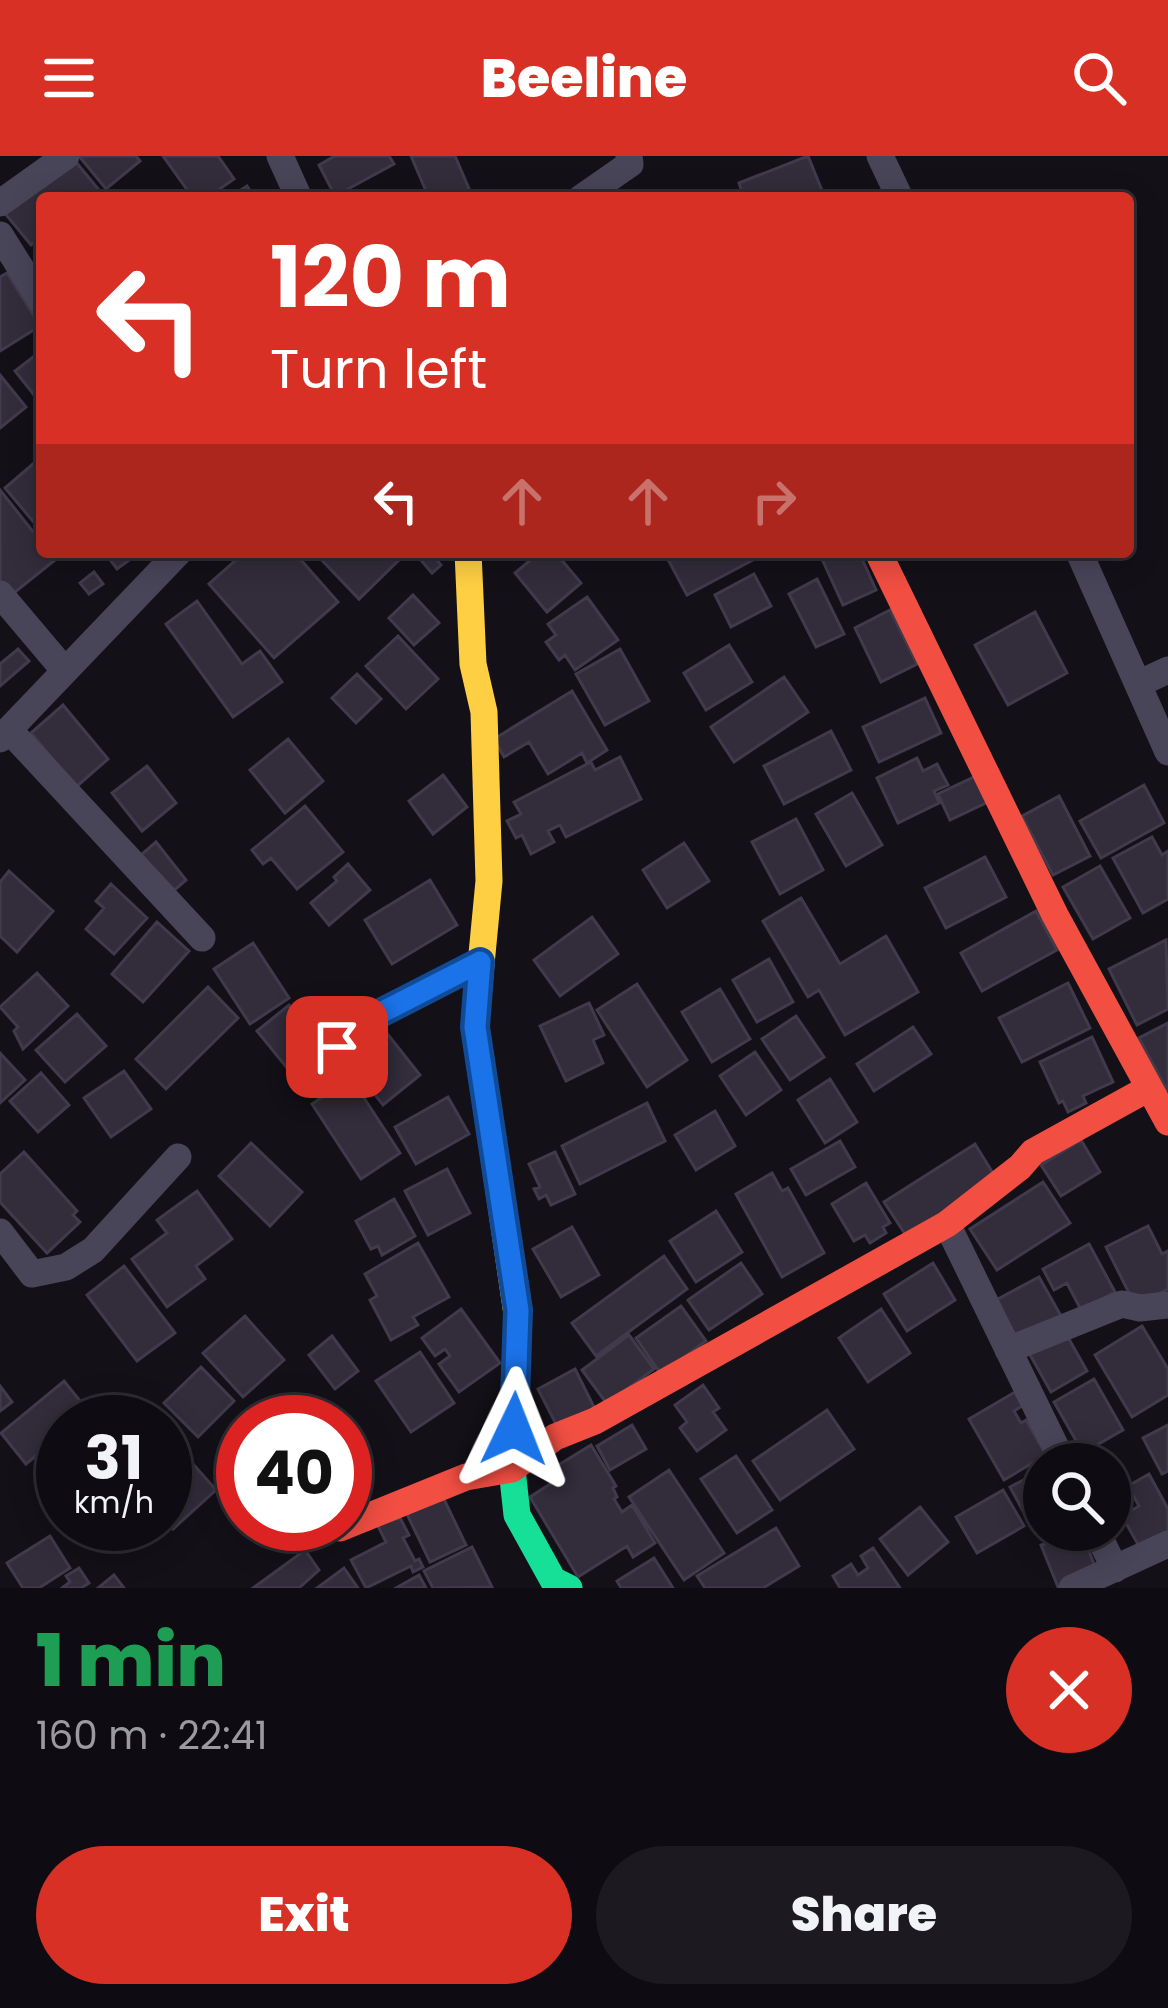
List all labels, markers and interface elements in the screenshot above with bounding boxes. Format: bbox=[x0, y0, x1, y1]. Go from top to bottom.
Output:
text: Beeline bbox=[481, 40, 687, 116]
icon: menu bbox=[36, 45, 102, 111]
icon: search bbox=[1066, 45, 1132, 111]
text: 120 m bbox=[270, 219, 511, 336]
icon: left bbox=[72, 240, 228, 396]
text: Turn left bbox=[270, 331, 487, 407]
icon: left bbox=[363, 468, 429, 534]
icon: ahead bbox=[489, 468, 555, 534]
icon: ahead bbox=[615, 468, 681, 534]
icon: right bbox=[741, 468, 807, 534]
pin bbox=[286, 996, 388, 1098]
icon: arrive bbox=[304, 1014, 370, 1080]
position arrow bbox=[451, 1366, 577, 1492]
speed limit sign: 40 bbox=[216, 1395, 372, 1551]
text: 31 bbox=[85, 1416, 143, 1500]
map controls bbox=[1023, 1443, 1131, 1551]
button: search bbox=[1023, 1443, 1131, 1551]
text: km/h bbox=[74, 1481, 154, 1524]
text: 1 min bbox=[36, 1610, 226, 1711]
button: close bbox=[1006, 1627, 1132, 1753]
text: 160 m · 22:41 bbox=[36, 1708, 268, 1763]
button: Exit bbox=[36, 1846, 572, 1984]
button: Share bbox=[596, 1846, 1132, 1984]

